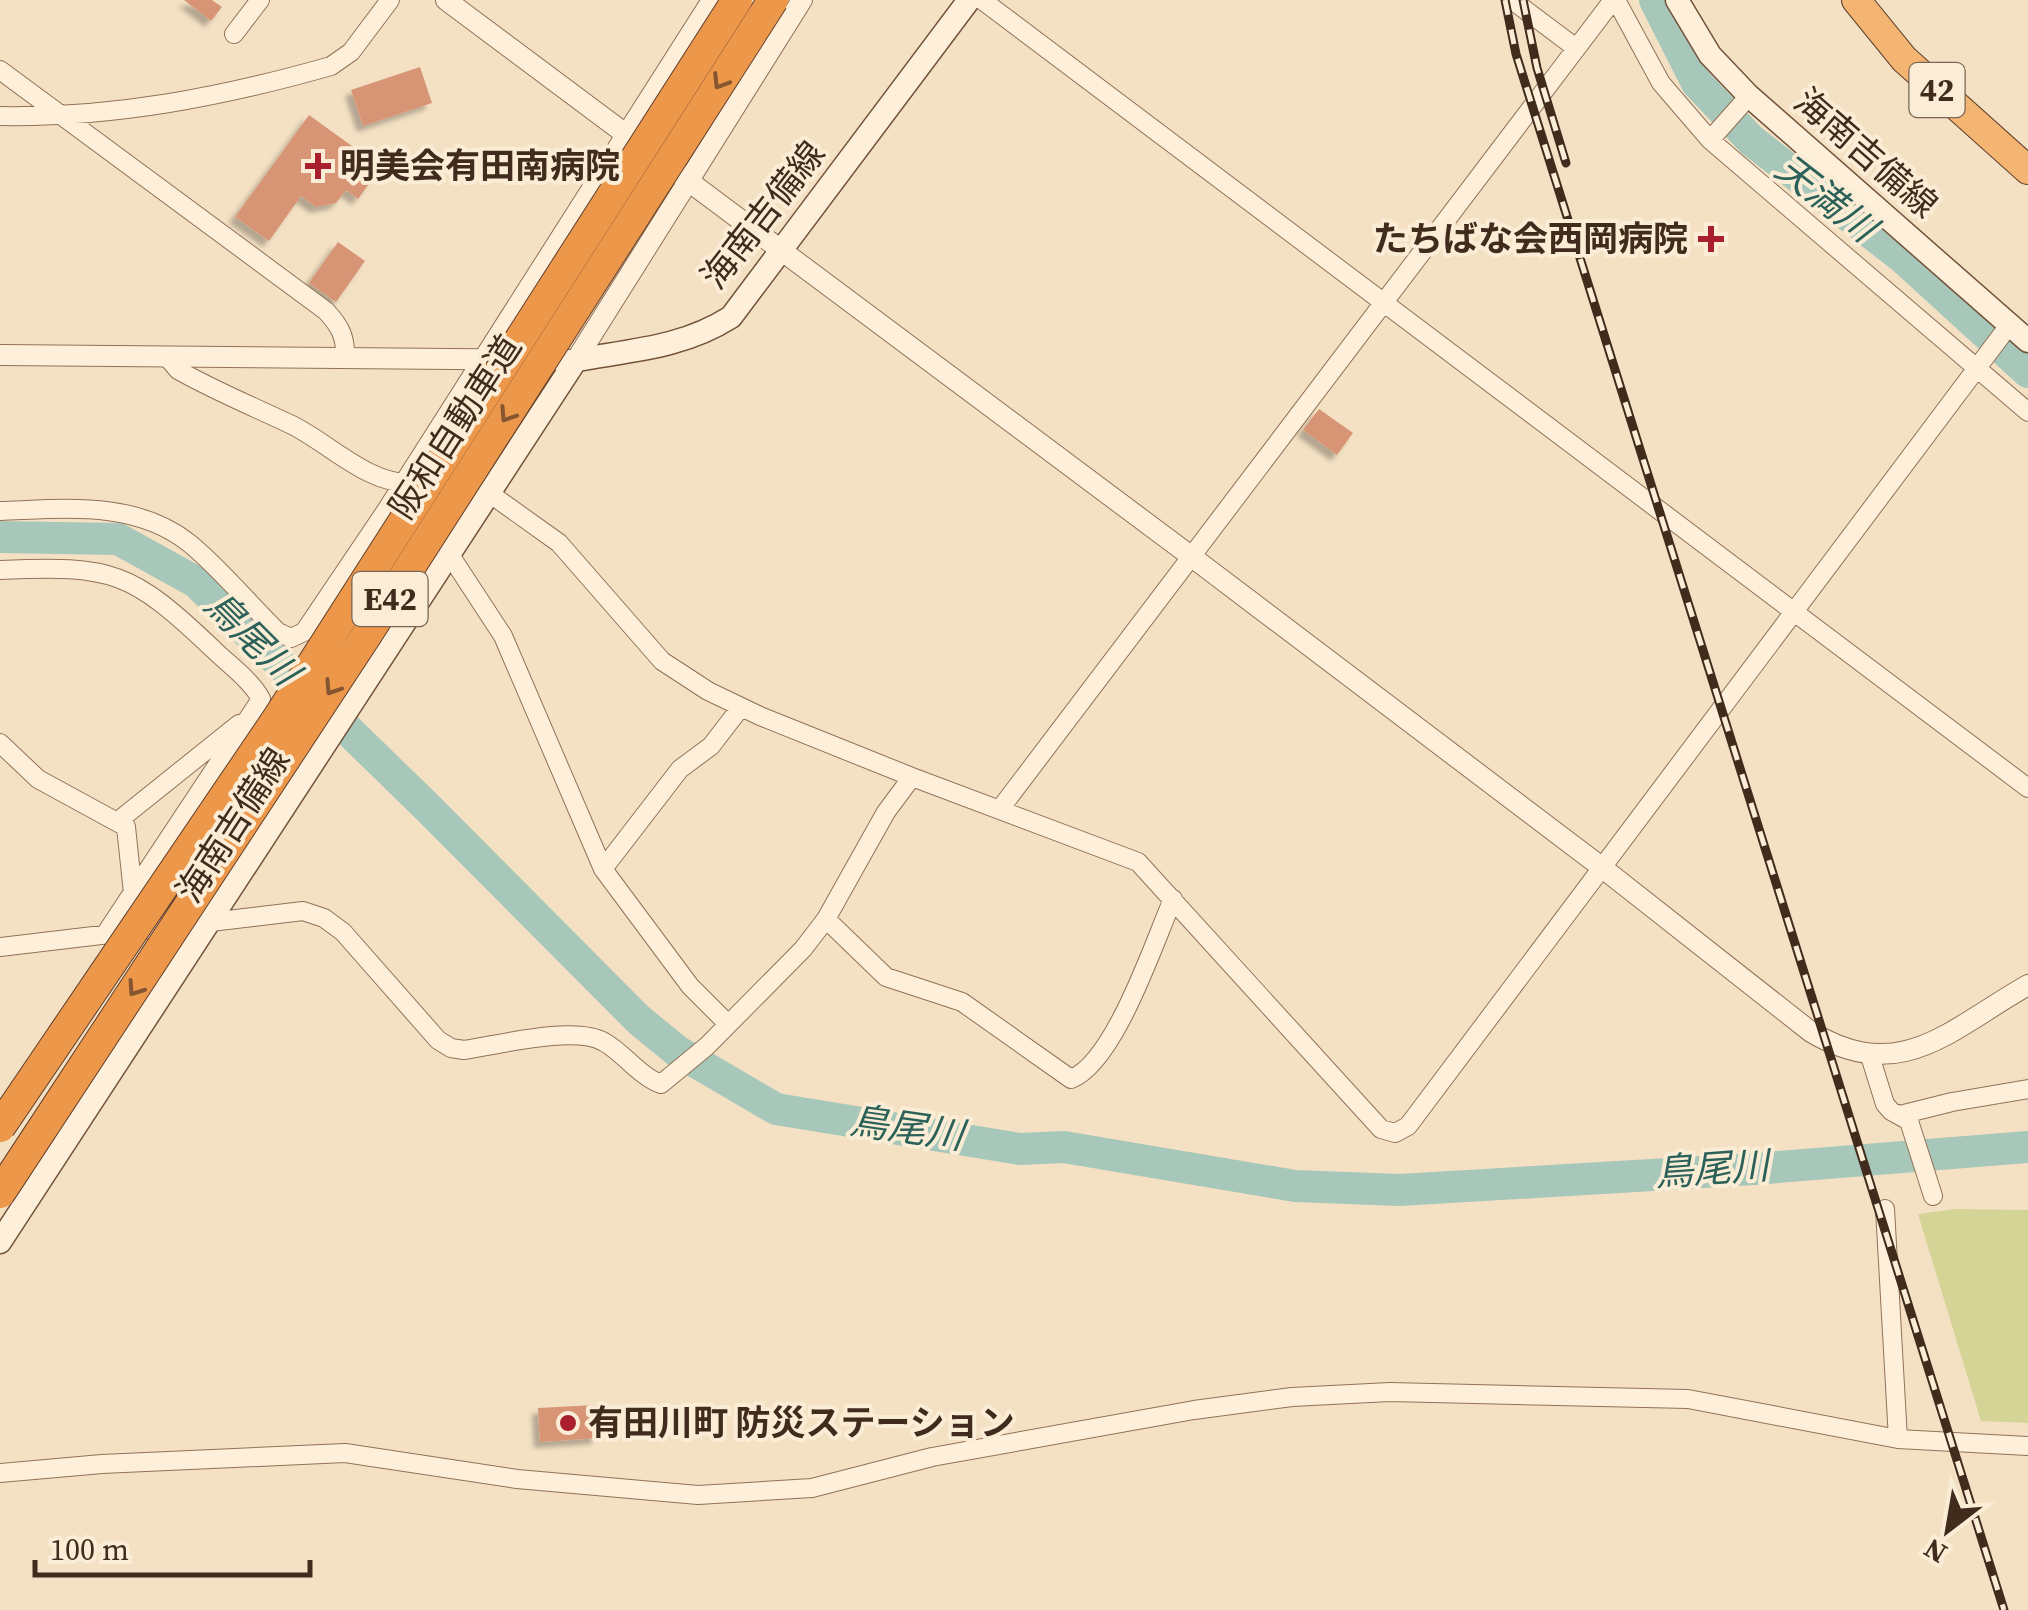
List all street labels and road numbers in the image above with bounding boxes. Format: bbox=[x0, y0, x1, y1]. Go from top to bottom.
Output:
road number: 42 bbox=[1910, 63, 1964, 117]
street label: 海南吉備線 bbox=[1784, 77, 1948, 229]
street label: 海南吉備線 bbox=[690, 131, 836, 299]
street label: 阪和自動車道 bbox=[378, 326, 532, 528]
road number: E42 bbox=[352, 572, 428, 626]
street label: 海南吉備線 bbox=[165, 739, 301, 911]

